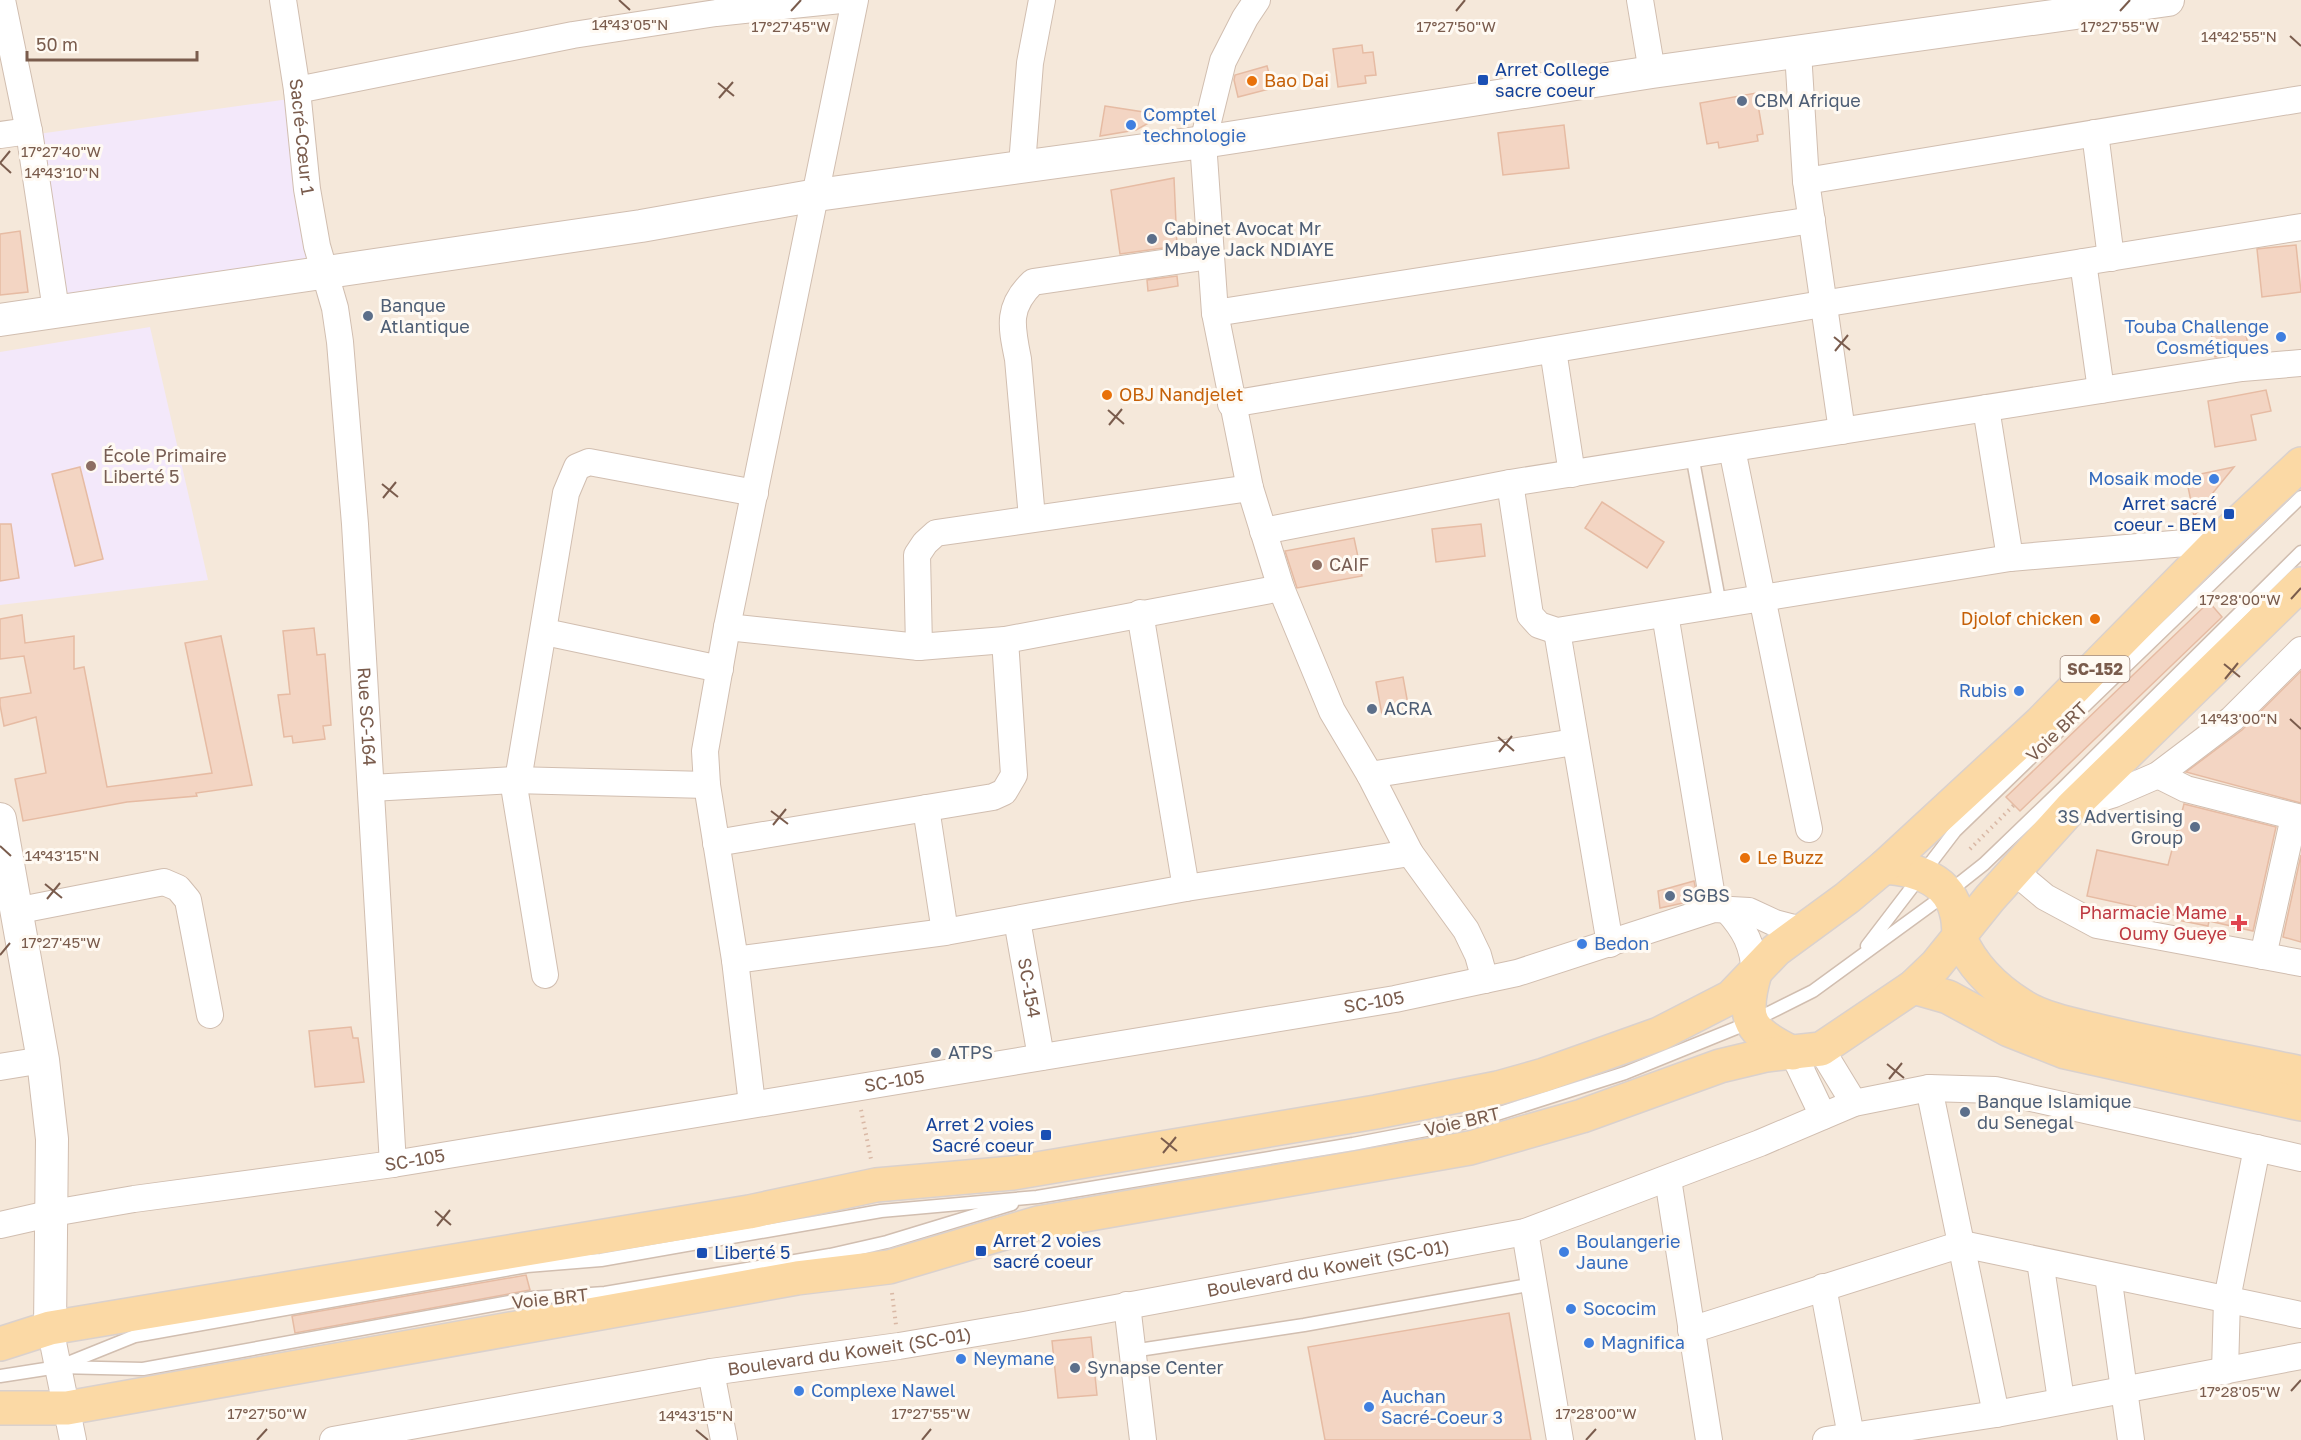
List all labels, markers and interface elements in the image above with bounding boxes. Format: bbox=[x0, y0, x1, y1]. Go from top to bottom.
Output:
text: 14°43'05"N bbox=[592, 15, 668, 33]
text: 17°27'45"W bbox=[751, 17, 831, 35]
text: 17°27'50"W bbox=[1416, 17, 1496, 35]
text: 17°27'55"W bbox=[2081, 17, 2159, 35]
scale bar bbox=[27, 24, 196, 62]
text: 14°42'55"N bbox=[2201, 27, 2277, 45]
text: 50 m bbox=[36, 33, 78, 55]
place label: Arret College sacre coeur bbox=[1495, 58, 1609, 101]
place label: Bao Dai bbox=[1264, 69, 1329, 91]
marker: Arret College sacre coeur bbox=[1476, 73, 1490, 87]
marker: Bao Dai bbox=[1245, 74, 1259, 88]
street label: Sacré-Cœur 1 bbox=[285, 77, 320, 197]
place label: CBM Afrique bbox=[1754, 89, 1861, 111]
marker: CBM Afrique bbox=[1735, 94, 1749, 108]
place label: Comptel technologie bbox=[1143, 103, 1246, 146]
marker: Comptel technologie bbox=[1124, 118, 1138, 132]
text: 17°27'40"W bbox=[21, 142, 101, 160]
text: 14°43'10"N bbox=[24, 163, 100, 181]
place label: Cabinet Avocat Mr Mbaye Jack NDIAYE bbox=[1164, 217, 1334, 260]
marker: Cabinet Avocat Mr Mbaye Jack NDIAYE bbox=[1145, 232, 1159, 246]
place label: Banque Atlantique bbox=[380, 294, 470, 337]
marker: Banque Atlantique bbox=[361, 309, 375, 323]
place label: Touba Challenge Cosmétiques bbox=[2124, 315, 2269, 358]
marker: Touba Challenge Cosmétiques bbox=[2274, 330, 2288, 344]
place label: OBJ Nandjelet bbox=[1119, 383, 1243, 405]
marker: OBJ Nandjelet bbox=[1100, 388, 1114, 402]
place label: École Primaire Liberté 5 bbox=[103, 444, 227, 487]
marker: École Primaire Liberté 5 bbox=[84, 459, 98, 473]
place label: Mosaik mode bbox=[2088, 467, 2202, 489]
marker: Mosaik mode bbox=[2207, 472, 2221, 486]
place label: Arret sacré coeur - BEM bbox=[2114, 492, 2217, 535]
marker: Arret sacré coeur - BEM bbox=[2222, 507, 2236, 521]
place label: CAIF bbox=[1329, 553, 1369, 575]
marker: CAIF bbox=[1310, 558, 1324, 572]
text: 17°28'00"W bbox=[2199, 590, 2281, 608]
place label: Djolof chicken bbox=[1961, 607, 2083, 629]
marker: Djolof chicken bbox=[2088, 612, 2102, 626]
road number: SC-152 bbox=[2060, 656, 2130, 682]
street label: Rue SC-164 bbox=[354, 667, 381, 767]
place label: Rubis bbox=[1959, 679, 2007, 701]
marker: Rubis bbox=[2012, 684, 2026, 698]
place label: ACRA bbox=[1384, 697, 1432, 719]
street label: Voie BRT bbox=[2021, 697, 2092, 766]
marker: ACRA bbox=[1365, 702, 1379, 716]
text: 14°43'00"N bbox=[2200, 709, 2278, 727]
place label: 3S Advertising Group bbox=[2057, 805, 2183, 848]
marker: 3S Advertising Group bbox=[2188, 820, 2202, 834]
text: 14°43'15"N bbox=[25, 846, 99, 864]
place label: Le Buzz bbox=[1757, 846, 1824, 868]
marker: Le Buzz bbox=[1738, 851, 1752, 865]
place label: SGBS bbox=[1682, 884, 1730, 906]
marker: SGBS bbox=[1663, 889, 1677, 903]
place label: Pharmacie Mame Oumy Gueye bbox=[2079, 901, 2227, 944]
marker: Pharmacie Mame Oumy Gueye bbox=[2232, 916, 2246, 930]
place label: Bedon bbox=[1594, 932, 1649, 954]
text: 17°27'45"W bbox=[21, 933, 101, 951]
marker: Bedon bbox=[1575, 937, 1589, 951]
street label: SC-154 bbox=[1014, 956, 1046, 1020]
street label: SC-105 bbox=[1342, 985, 1406, 1017]
place label: ATPS bbox=[948, 1041, 993, 1063]
marker: ATPS bbox=[929, 1046, 943, 1060]
street label: SC-105 bbox=[862, 1065, 926, 1096]
place label: Banque Islamique du Senegal bbox=[1977, 1090, 2131, 1133]
street label: Voie BRT bbox=[1422, 1102, 1502, 1140]
marker: Banque Islamique du Senegal bbox=[1958, 1105, 1972, 1119]
place label: Arret 2 voies Sacré coeur bbox=[926, 1113, 1034, 1156]
marker: Arret 2 voies Sacré coeur bbox=[1039, 1128, 1053, 1142]
street label: SC-105 bbox=[383, 1144, 447, 1175]
place label: Arret 2 voies sacré coeur bbox=[993, 1229, 1101, 1272]
place label: Boulangerie Jaune bbox=[1576, 1230, 1681, 1273]
street label: Boulevard du Koweit (SC-01) bbox=[1205, 1234, 1451, 1301]
place label: Liberté 5 bbox=[714, 1241, 791, 1263]
marker: Arret 2 voies sacré coeur bbox=[974, 1244, 988, 1258]
marker: Boulangerie Jaune bbox=[1557, 1245, 1571, 1259]
marker: Liberté 5 bbox=[695, 1246, 709, 1260]
street label: Voie BRT bbox=[511, 1283, 589, 1313]
place label: Sococim bbox=[1583, 1297, 1657, 1319]
marker: Sococim bbox=[1564, 1302, 1578, 1316]
street label: Boulevard du Koweit (SC-01) bbox=[726, 1322, 973, 1380]
place label: Magnifica bbox=[1601, 1331, 1685, 1353]
marker: Magnifica bbox=[1582, 1336, 1596, 1350]
place label: Neymane bbox=[973, 1347, 1054, 1369]
marker: Neymane bbox=[954, 1352, 968, 1366]
place label: Synapse Center bbox=[1087, 1356, 1223, 1378]
marker: Synapse Center bbox=[1068, 1361, 1082, 1375]
place label: Complexe Nawel bbox=[811, 1379, 956, 1401]
text: 17°28'05"W bbox=[2200, 1382, 2280, 1400]
marker: Complexe Nawel bbox=[792, 1384, 806, 1398]
place label: Auchan Sacré-Coeur 3 bbox=[1381, 1385, 1503, 1428]
marker: Auchan Sacré-Coeur 3 bbox=[1362, 1400, 1376, 1414]
text: 17°27'50"W bbox=[227, 1404, 307, 1422]
text: 17°27'55"W bbox=[892, 1404, 970, 1422]
text: 17°28'00"W bbox=[1555, 1404, 1637, 1422]
text: 14°43'15"N bbox=[659, 1406, 733, 1424]

